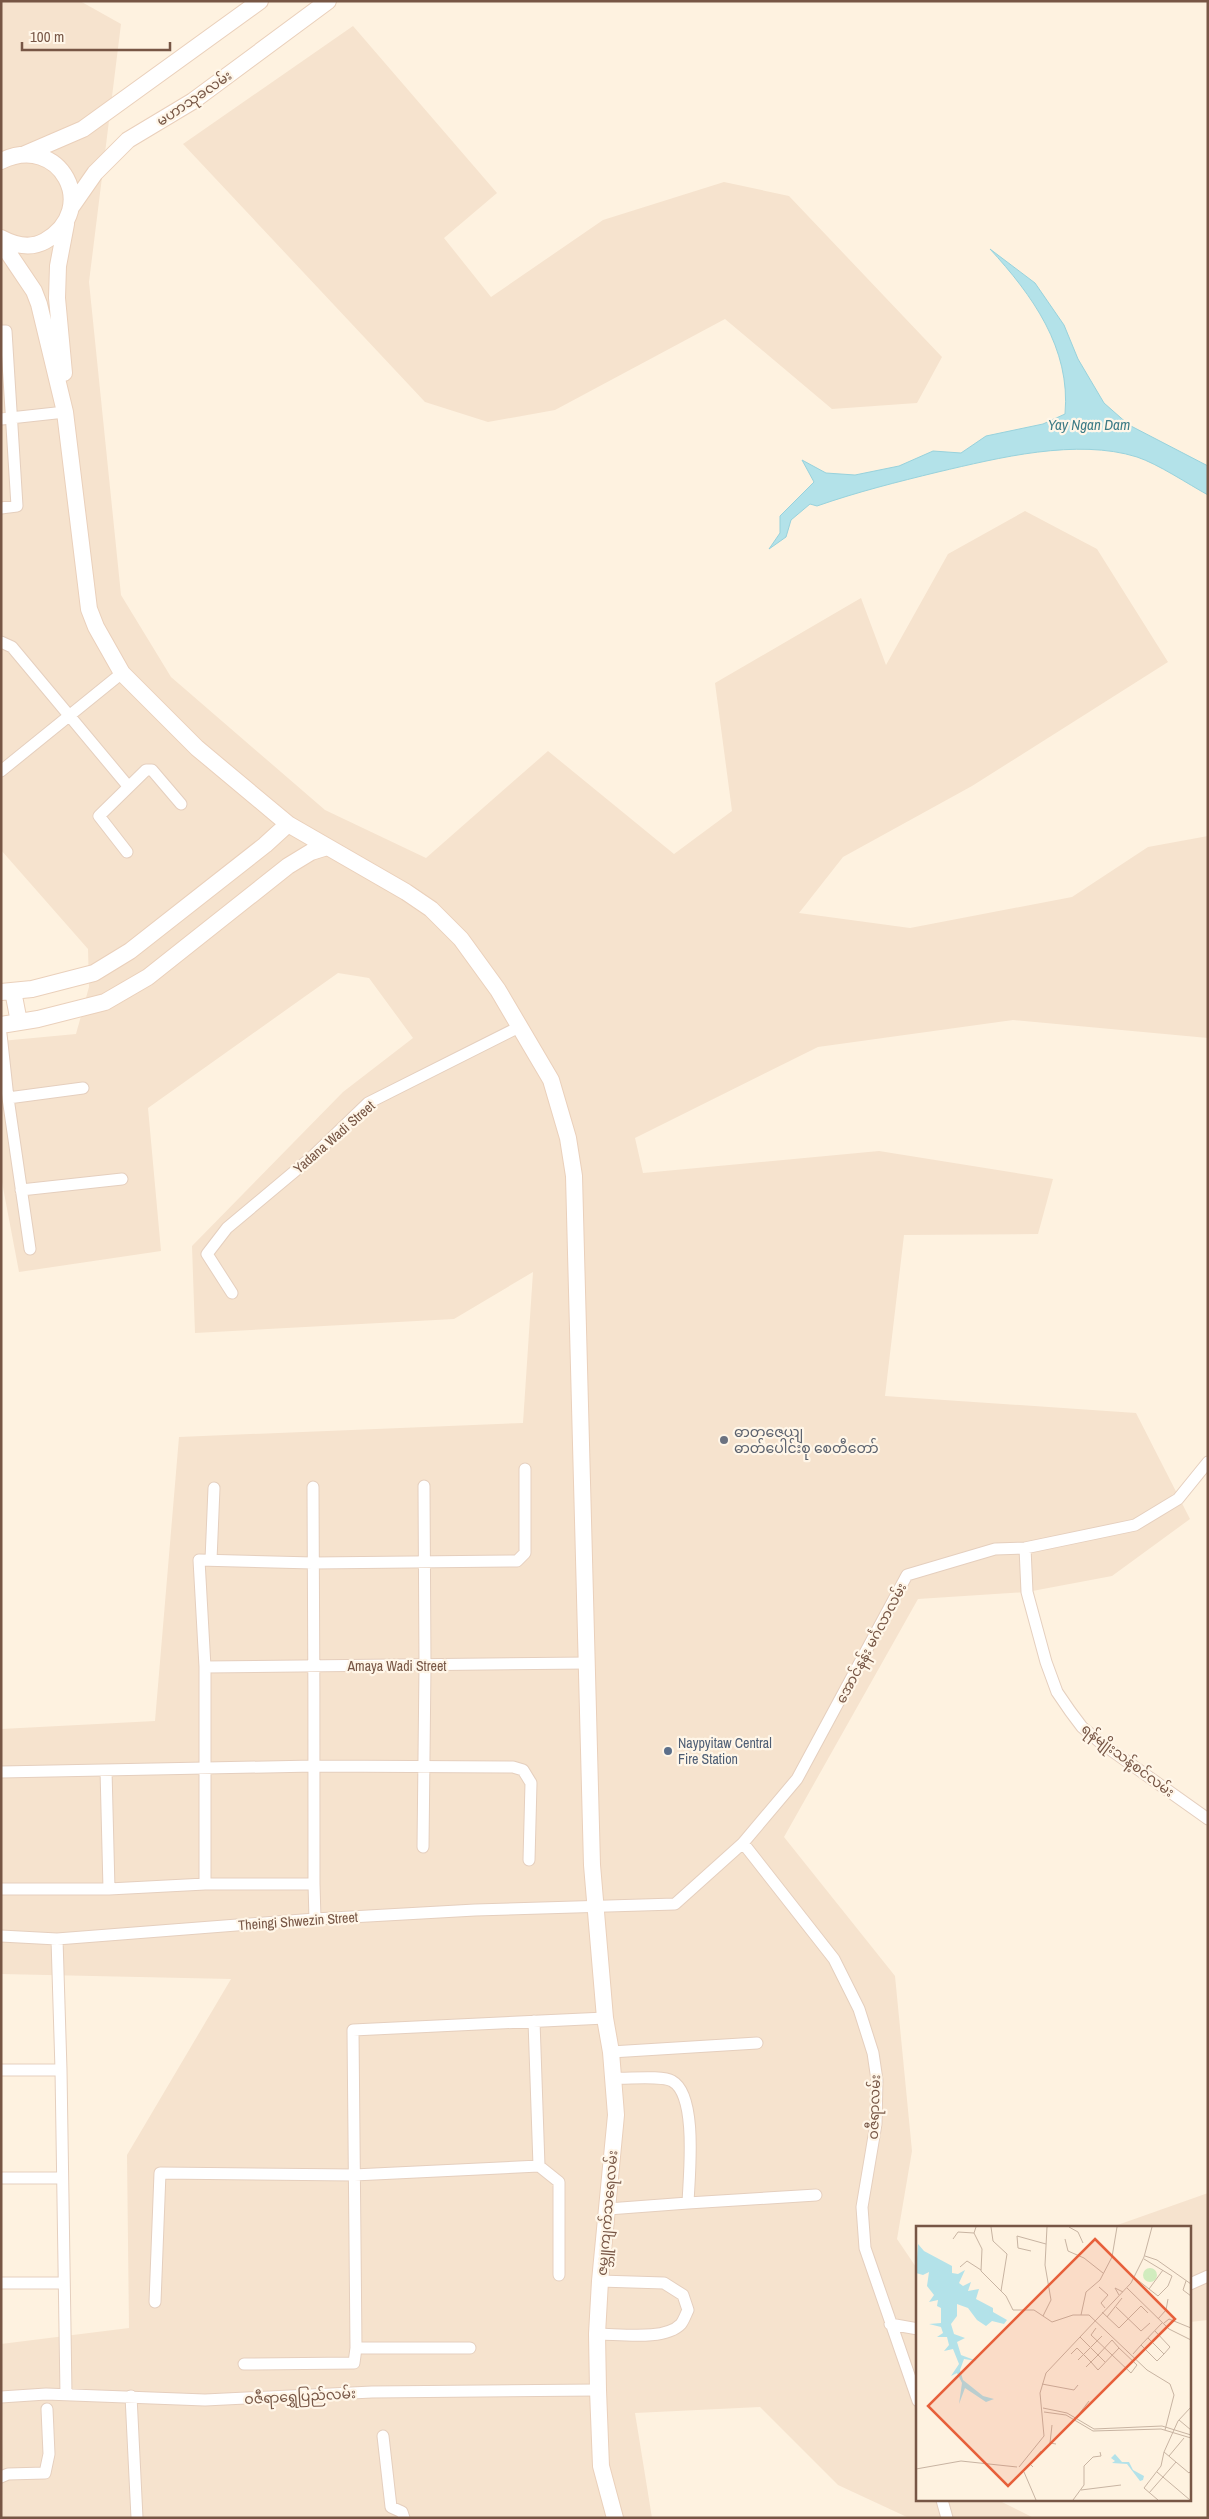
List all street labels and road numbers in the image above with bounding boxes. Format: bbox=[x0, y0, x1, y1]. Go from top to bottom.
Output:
street label: မဟာသုခလမ်း bbox=[152, 65, 237, 132]
street label: Yadana Wadi Street bbox=[290, 1097, 378, 1177]
street label: အောင်နန်း မင်္ဂလာလမ်း bbox=[831, 1579, 913, 1708]
street label: Amaya Wadi Street bbox=[346, 1657, 447, 1675]
street label: ရန်မျိုးသန့်စင်လမ်း bbox=[1076, 1718, 1179, 1803]
street label: Theingi Shwezin Street bbox=[238, 1908, 358, 1934]
street label: ဝဇီရာလမ်း bbox=[863, 2074, 887, 2140]
street label: ဇမ္ဘူကျက်သရေလမ်း bbox=[592, 2149, 624, 2277]
street label: ဝဇီရာရွှေပြည်လမ်း bbox=[244, 2383, 356, 2411]

